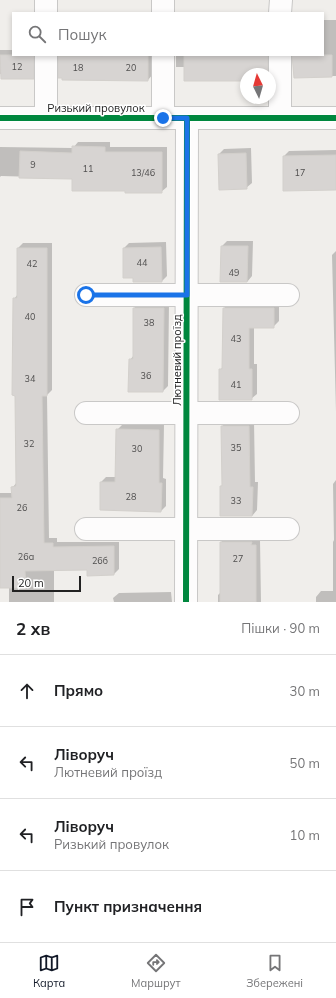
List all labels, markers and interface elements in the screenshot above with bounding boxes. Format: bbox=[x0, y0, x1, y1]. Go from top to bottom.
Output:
search box bbox=[12, 12, 324, 56]
icon: search bbox=[26, 23, 48, 45]
text: Пошук bbox=[58, 25, 107, 44]
house number: 12 bbox=[12, 61, 22, 72]
house number: 18 bbox=[73, 62, 83, 73]
house number: 20 bbox=[126, 62, 136, 73]
north arrow bbox=[240, 68, 276, 104]
street label: Ризький провулок bbox=[47, 101, 145, 115]
route end bbox=[154, 109, 172, 127]
house number: 9 bbox=[30, 159, 36, 170]
house number: 11 bbox=[83, 163, 93, 174]
house number: 13/46 bbox=[131, 167, 155, 178]
house number: 17 bbox=[295, 167, 305, 178]
house number: 44 bbox=[137, 257, 148, 268]
house number: 42 bbox=[27, 258, 37, 269]
house number: 49 bbox=[229, 267, 239, 278]
route start bbox=[77, 286, 95, 304]
house number: 40 bbox=[25, 311, 35, 322]
street label: Лютневий проїзд bbox=[170, 314, 184, 406]
house number: 38 bbox=[144, 317, 154, 328]
house number: 43 bbox=[231, 333, 241, 344]
house number: 36 bbox=[141, 370, 151, 381]
house number: 34 bbox=[25, 373, 36, 384]
house number: 41 bbox=[231, 379, 241, 390]
house number: 32 bbox=[24, 438, 34, 449]
house number: 35 bbox=[231, 442, 242, 453]
house number: 30 bbox=[132, 443, 142, 454]
house number: 28 bbox=[126, 491, 136, 502]
house number: 33 bbox=[231, 495, 241, 506]
house number: 26 bbox=[17, 502, 27, 513]
house number: 26а bbox=[18, 551, 34, 562]
house number: 27 bbox=[233, 553, 243, 564]
house number: 26б bbox=[92, 555, 108, 566]
scale bar bbox=[12, 574, 81, 593]
text: 20 m bbox=[18, 576, 44, 590]
text: 2 хв bbox=[16, 618, 50, 639]
text: Пішки · 90 m bbox=[241, 620, 320, 636]
icon: ahead bbox=[16, 680, 38, 702]
text: Прямо bbox=[54, 681, 103, 700]
text: 30 m bbox=[290, 683, 320, 699]
text: Ліворуч bbox=[54, 745, 114, 764]
icon: left bbox=[16, 752, 38, 774]
text: 50 m bbox=[290, 755, 320, 771]
text: Лютневий проїзд bbox=[54, 764, 162, 780]
text: Ліворуч bbox=[54, 817, 114, 836]
icon: left bbox=[16, 824, 38, 846]
text: 10 m bbox=[290, 827, 320, 843]
text: Ризький провулок bbox=[54, 836, 169, 852]
icon: arrive bbox=[16, 896, 38, 918]
text: Пункт призначення bbox=[54, 897, 202, 916]
tab: Карта bbox=[33, 952, 65, 990]
tab: Маршрут bbox=[131, 952, 181, 990]
tab: Збережені bbox=[246, 952, 303, 990]

